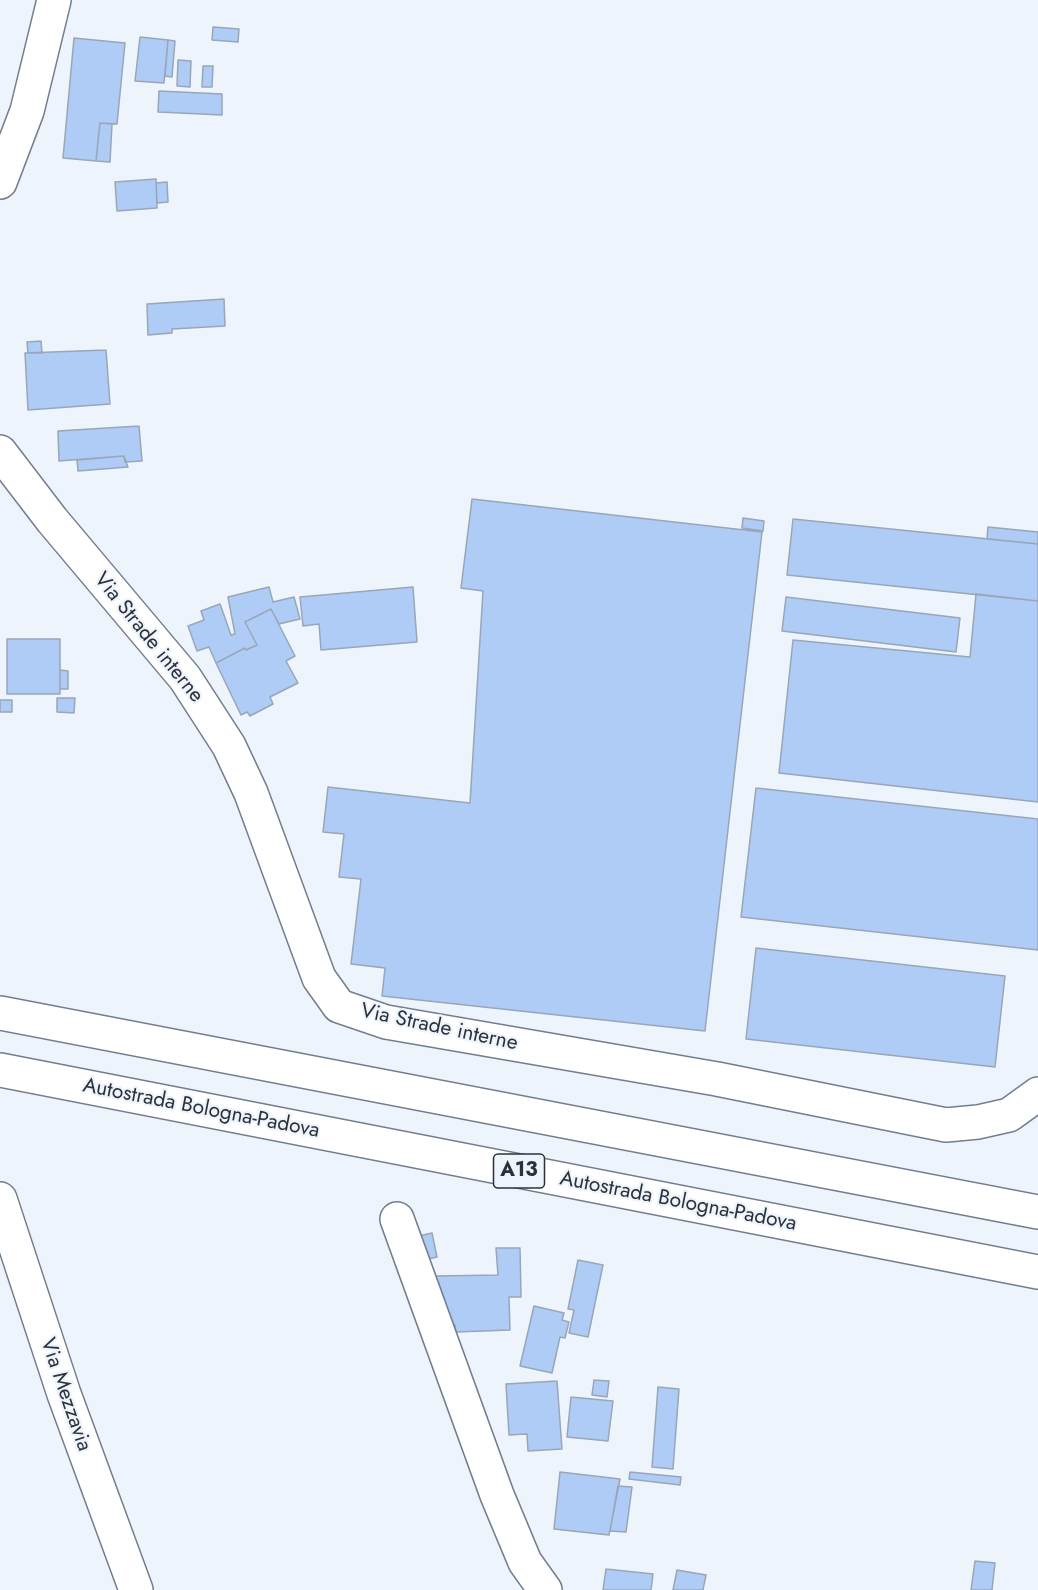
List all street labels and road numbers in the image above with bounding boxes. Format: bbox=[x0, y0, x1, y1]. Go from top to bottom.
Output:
street label: Via Strade interne bbox=[88, 568, 208, 708]
street label: Via Strade interne bbox=[358, 999, 520, 1057]
street label: Autostrada Bologna-Padova bbox=[81, 1074, 321, 1144]
road number: A13 bbox=[494, 1154, 544, 1188]
street label: Autostrada Bologna-Padova bbox=[558, 1167, 798, 1237]
street label: Via Mezzavia bbox=[34, 1335, 96, 1455]

